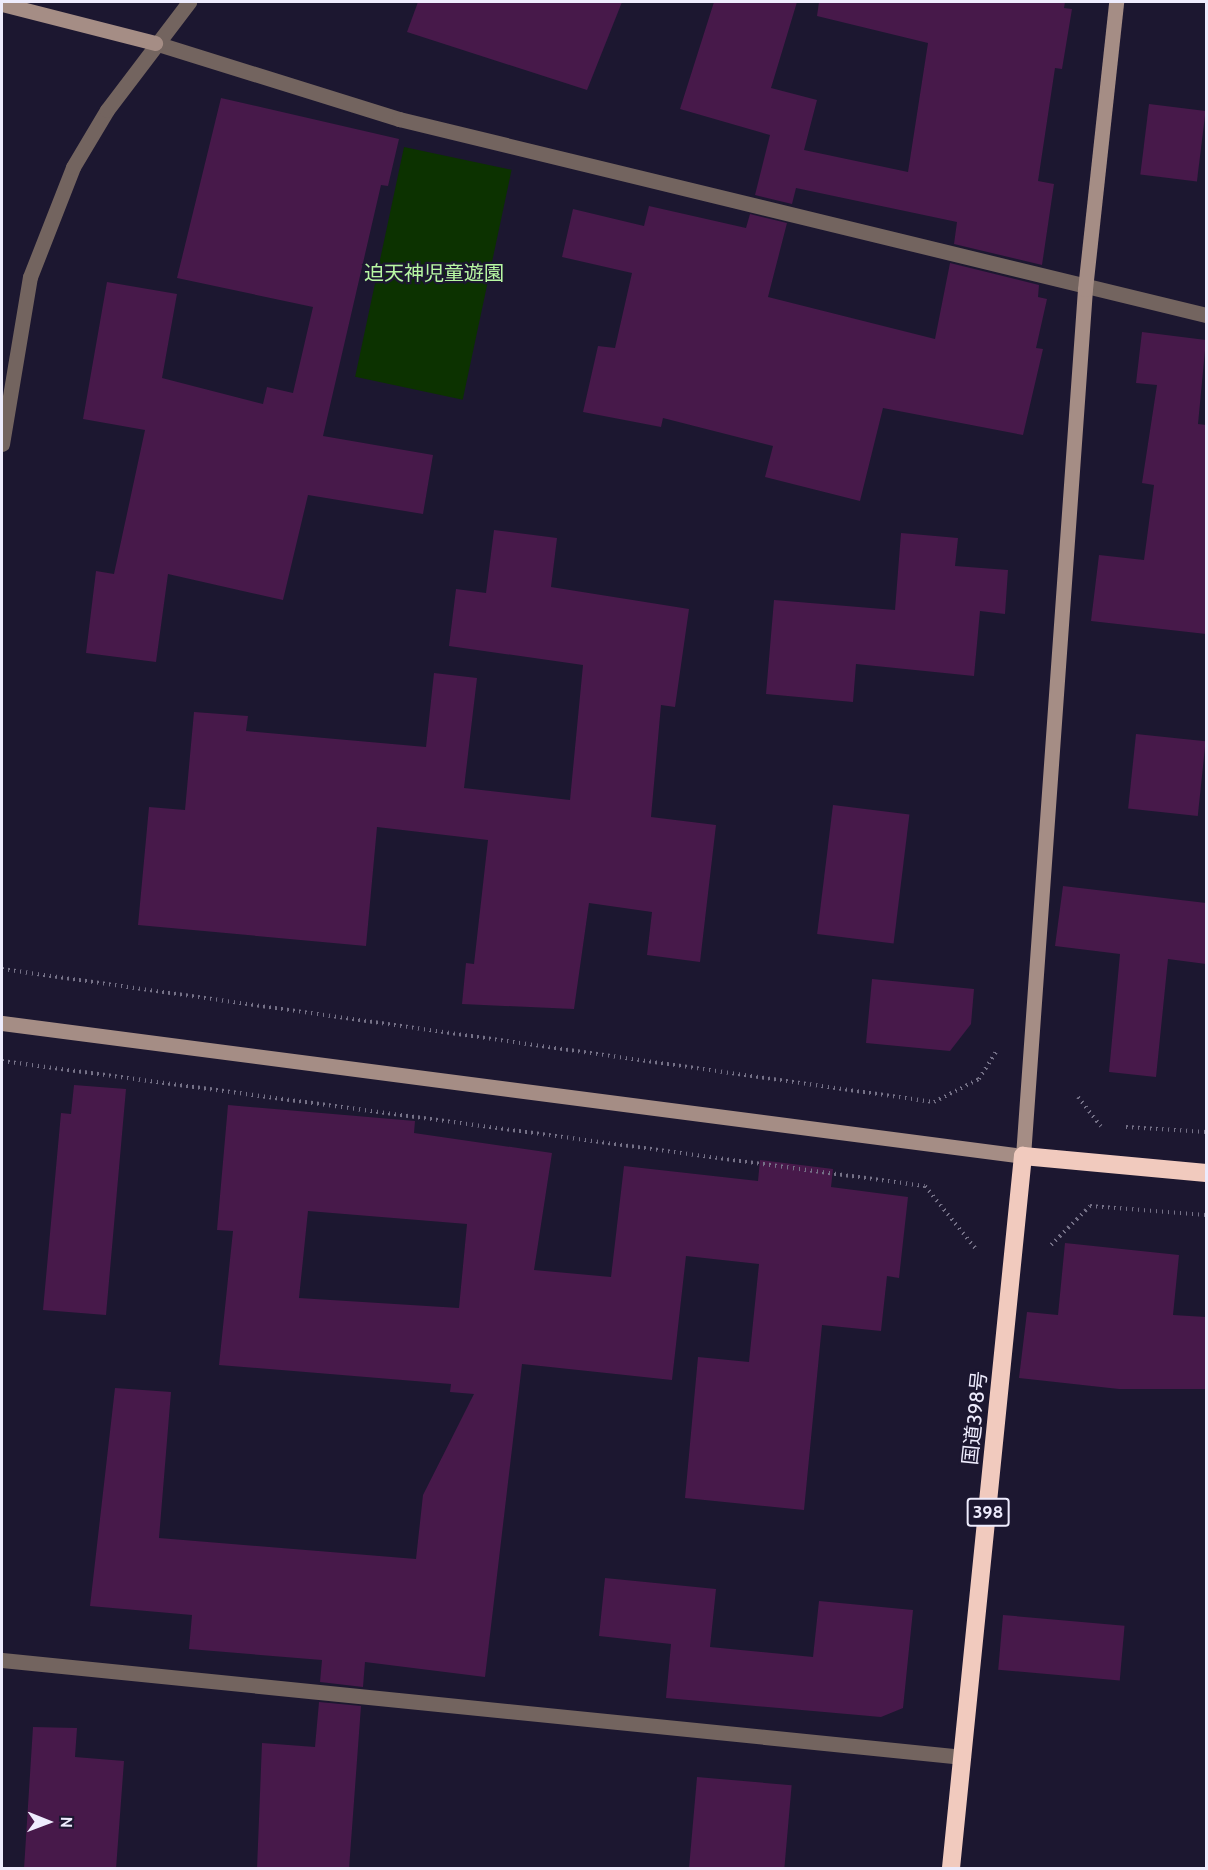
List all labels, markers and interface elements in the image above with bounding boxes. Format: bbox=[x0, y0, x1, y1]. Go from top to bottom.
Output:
park label: 迫天神児童遊園 bbox=[364, 261, 504, 285]
street label: 国道398号 bbox=[958, 1370, 992, 1466]
road number: 398 bbox=[966, 1497, 1010, 1527]
north arrow bbox=[18, 1792, 78, 1852]
text: N bbox=[57, 1817, 76, 1828]

